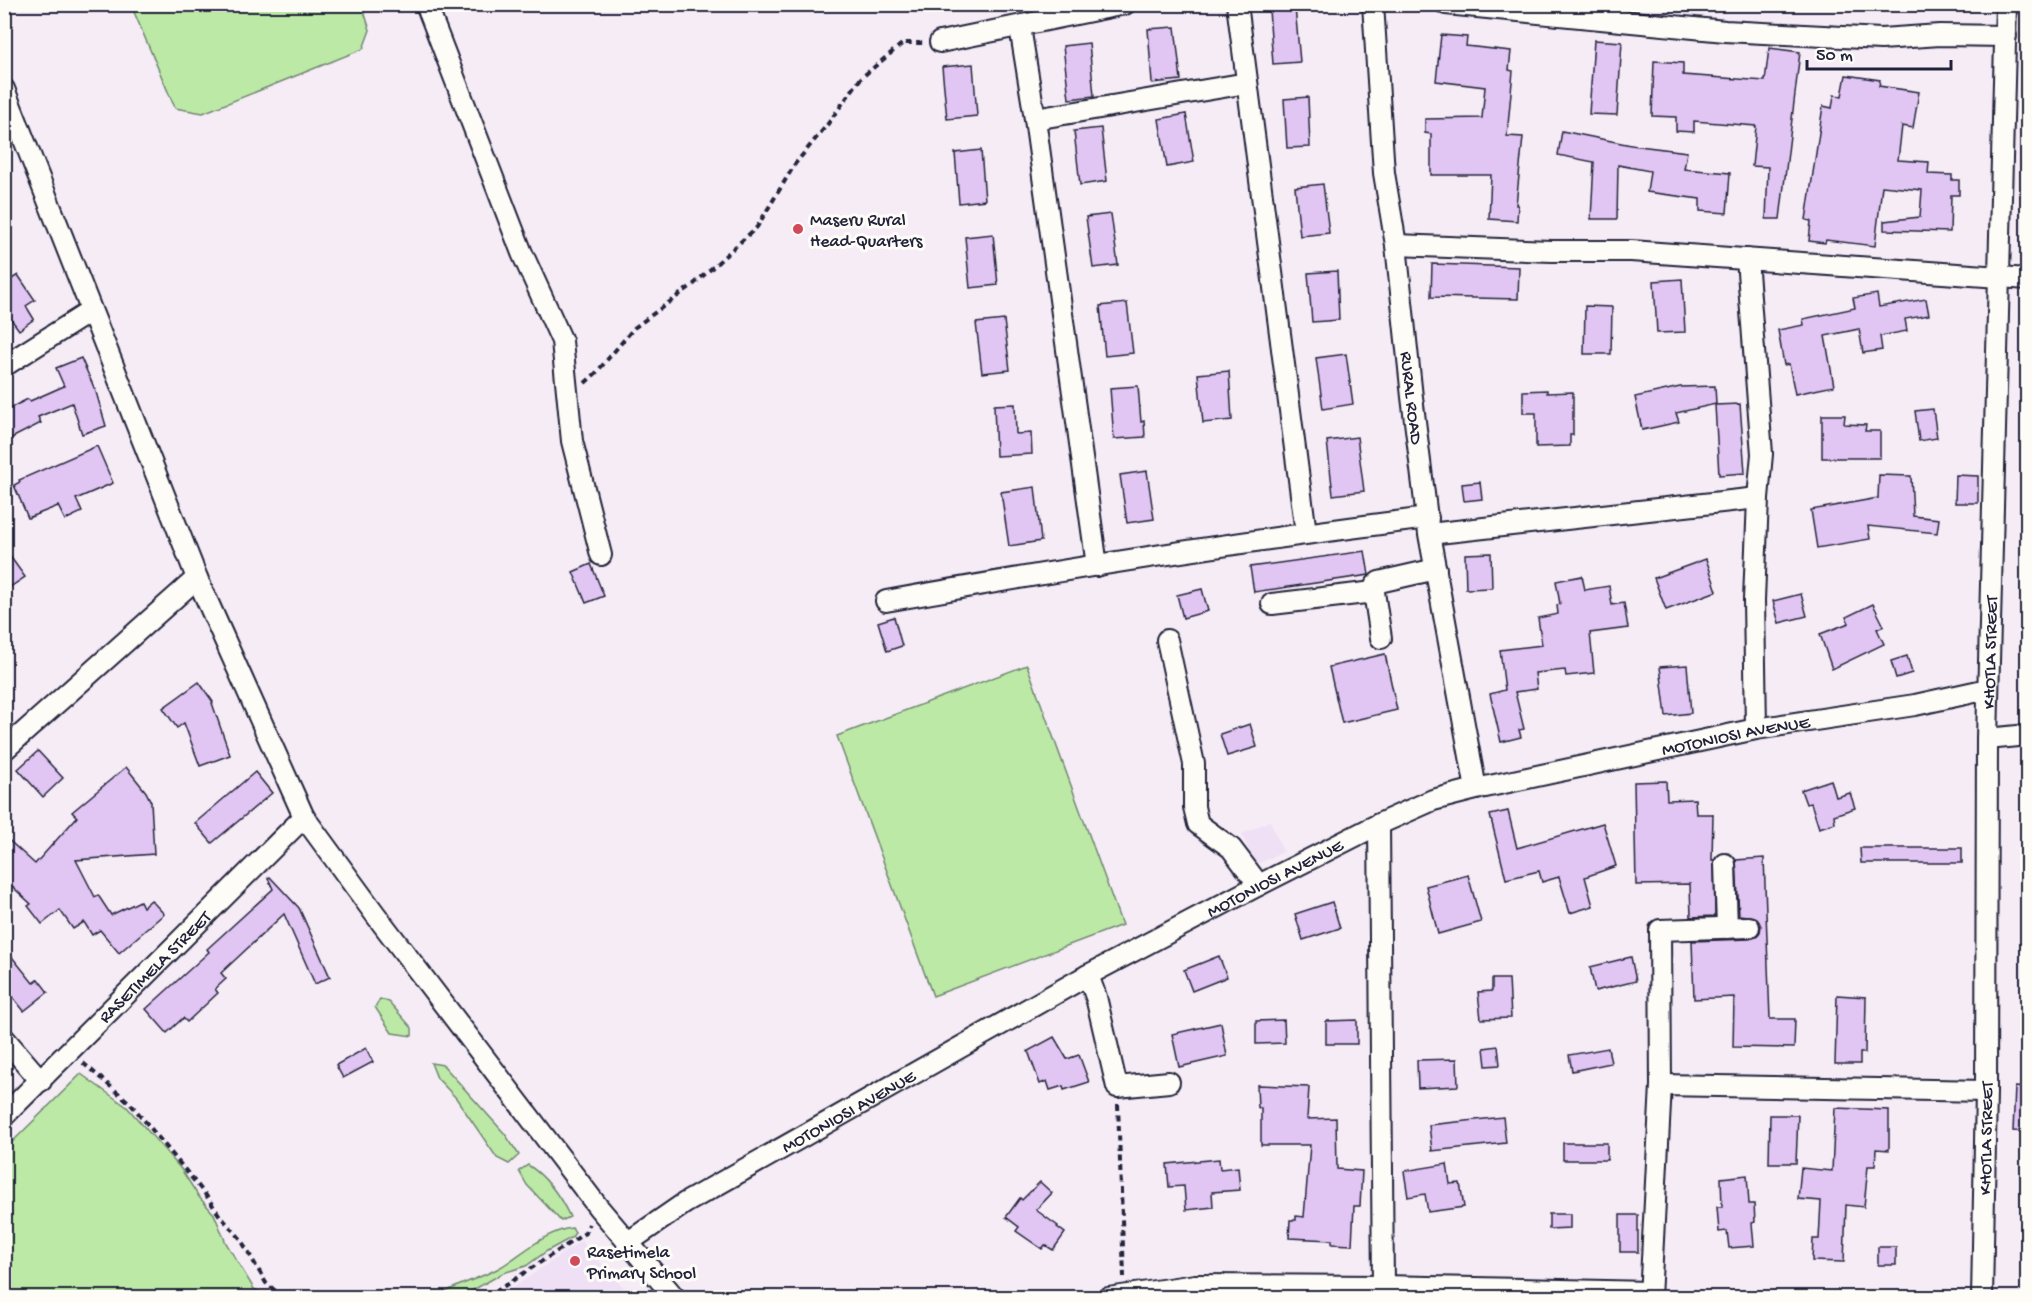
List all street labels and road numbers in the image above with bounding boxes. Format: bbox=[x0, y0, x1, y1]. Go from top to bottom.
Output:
street label: RURAL ROAD bbox=[1394, 351, 1426, 446]
street label: KHOTLA STREET bbox=[1980, 594, 2004, 709]
street label: MOTONIOSI AVENUE bbox=[1660, 713, 1812, 762]
street label: MOTONIOSI AVENUE bbox=[1204, 836, 1348, 923]
street label: RASETIMELA STREET bbox=[95, 907, 217, 1029]
street label: MOTONIOSI AVENUE bbox=[779, 1066, 921, 1159]
street label: KHOTLA STREET bbox=[1976, 1080, 1999, 1195]

